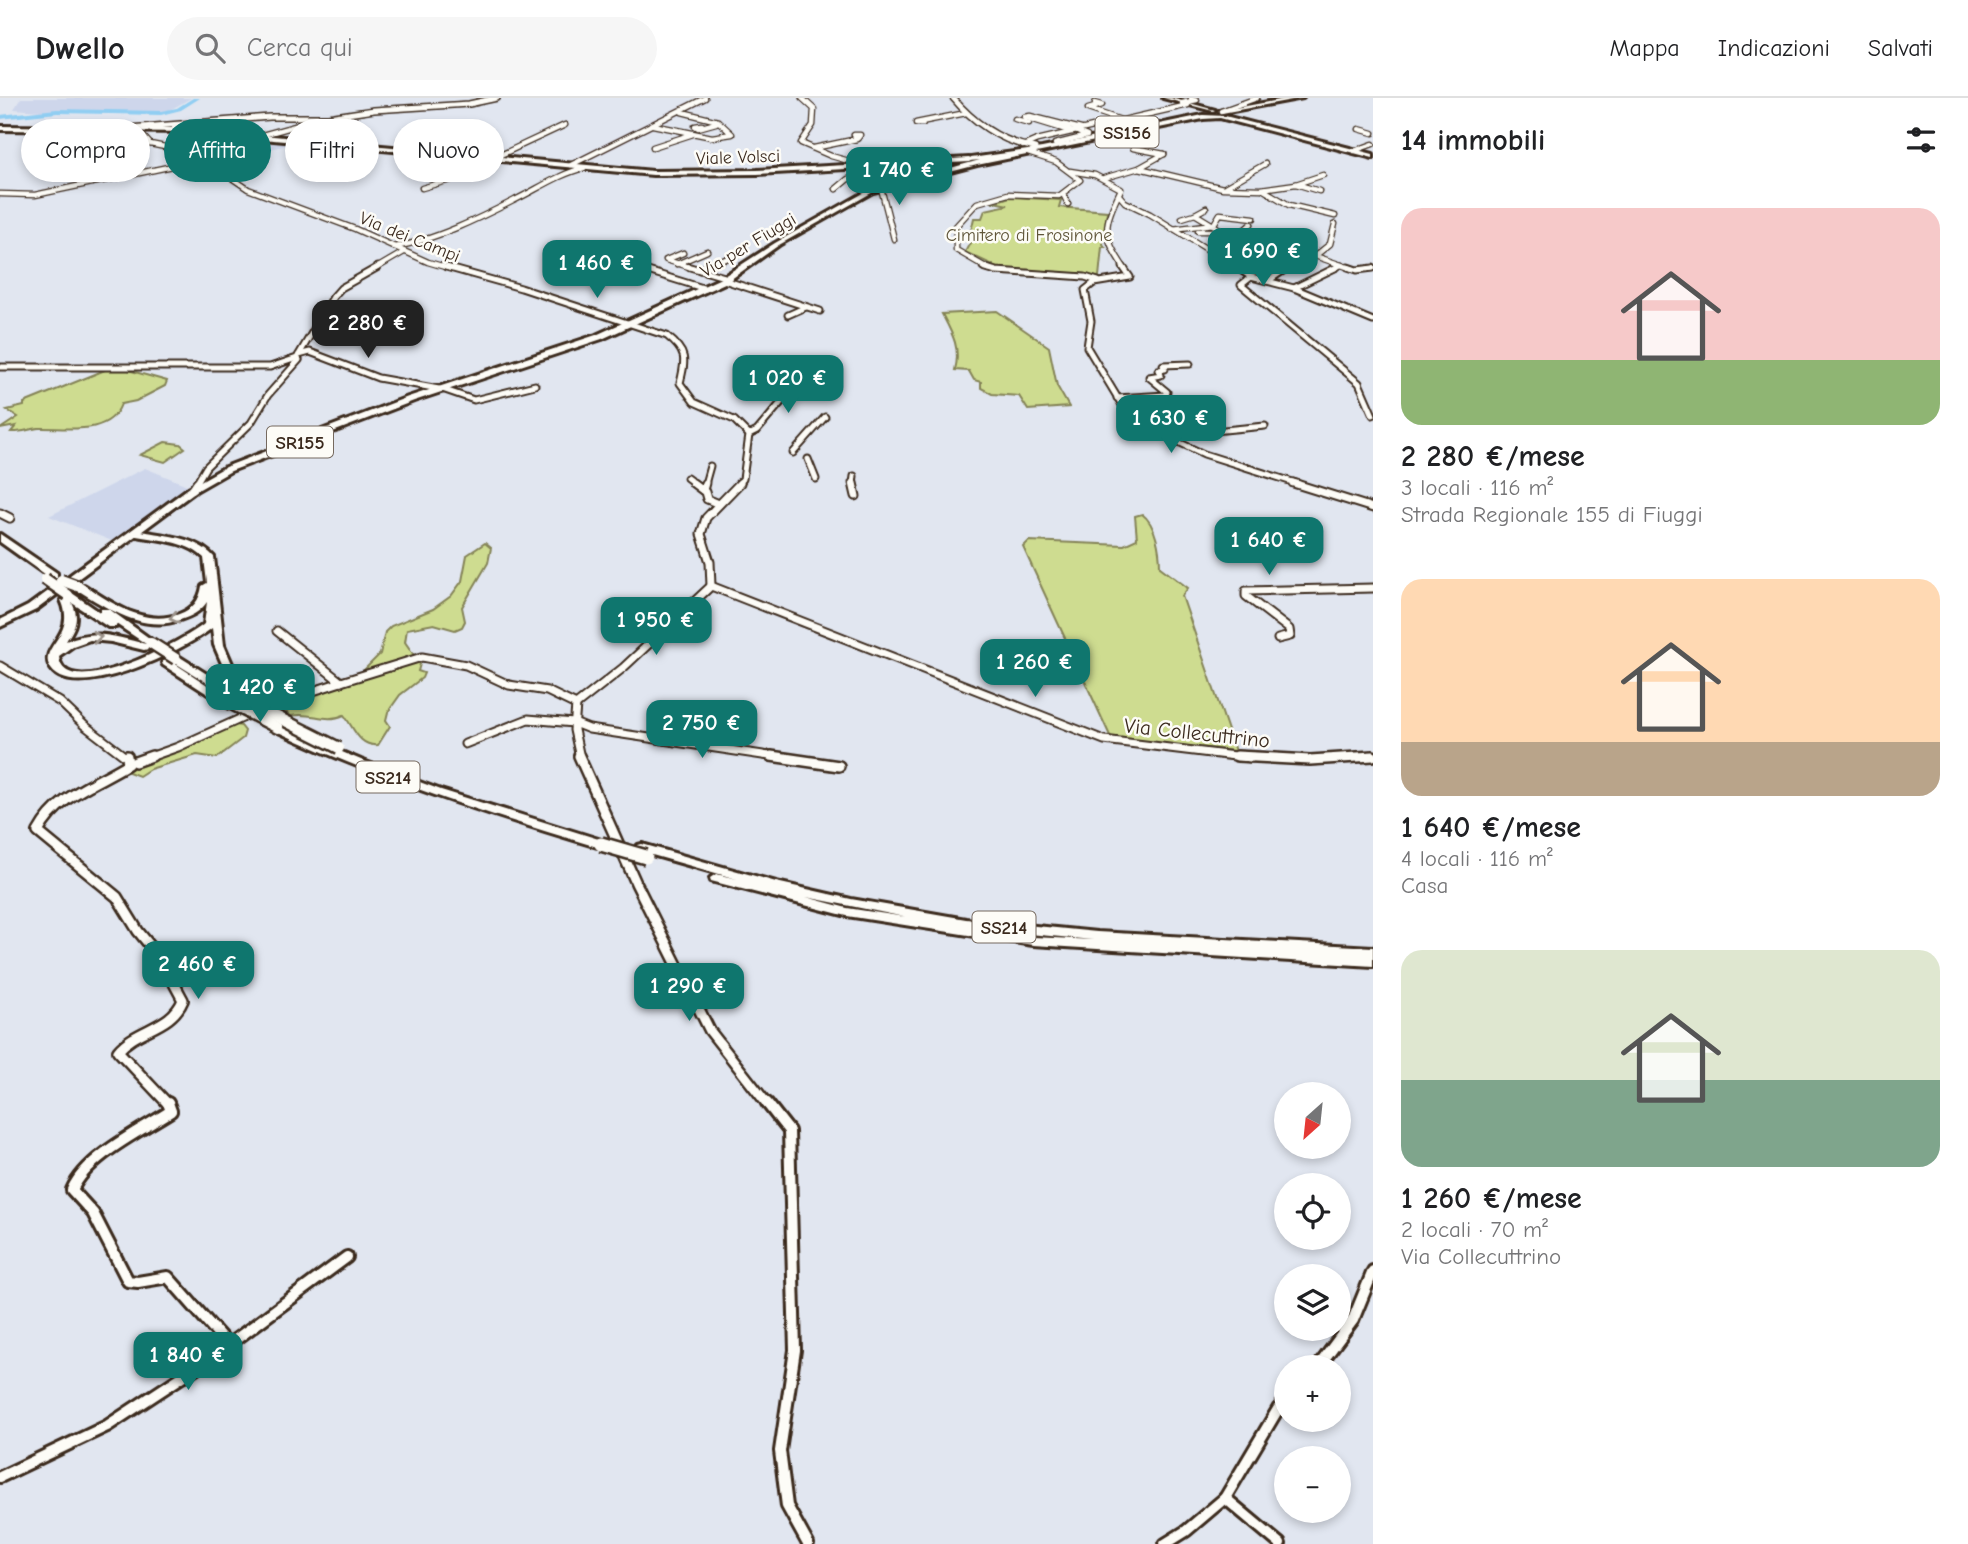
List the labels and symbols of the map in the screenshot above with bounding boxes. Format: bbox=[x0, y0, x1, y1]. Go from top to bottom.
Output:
road number: SS156 bbox=[1096, 116, 1158, 148]
street label: Viale Volsci bbox=[696, 146, 780, 169]
pin: 1 740 € bbox=[834, 148, 964, 207]
street label: Via dei Campi bbox=[356, 208, 463, 267]
street label: Via per Fiuggi bbox=[697, 209, 800, 282]
park label: Cimitero di Frosinone bbox=[946, 225, 1112, 246]
pin: 1 690 € bbox=[1198, 228, 1328, 288]
pin: 1 460 € bbox=[532, 240, 662, 300]
pin: 2 280 € bbox=[303, 300, 433, 360]
pin: 1 020 € bbox=[723, 356, 853, 415]
pin: 1 630 € bbox=[1106, 396, 1236, 455]
road number: SR155 bbox=[267, 426, 333, 458]
pin: 1 640 € bbox=[1204, 518, 1334, 577]
pin: 1 950 € bbox=[591, 598, 721, 657]
one-way arrow bbox=[169, 610, 181, 624]
one-way arrow bbox=[92, 630, 103, 645]
pin: 1 260 € bbox=[970, 640, 1100, 699]
pin: 1 420 € bbox=[195, 664, 325, 724]
pin: 2 750 € bbox=[637, 700, 767, 760]
street label: Via Collecuttrino bbox=[1123, 713, 1271, 753]
road number: SS214 bbox=[356, 762, 420, 792]
road number: SS214 bbox=[972, 912, 1036, 942]
pin: 2 460 € bbox=[133, 942, 263, 1001]
pin: 1 290 € bbox=[624, 964, 754, 1023]
north arrow bbox=[1274, 1082, 1351, 1158]
pin: 1 840 € bbox=[123, 1332, 253, 1392]

